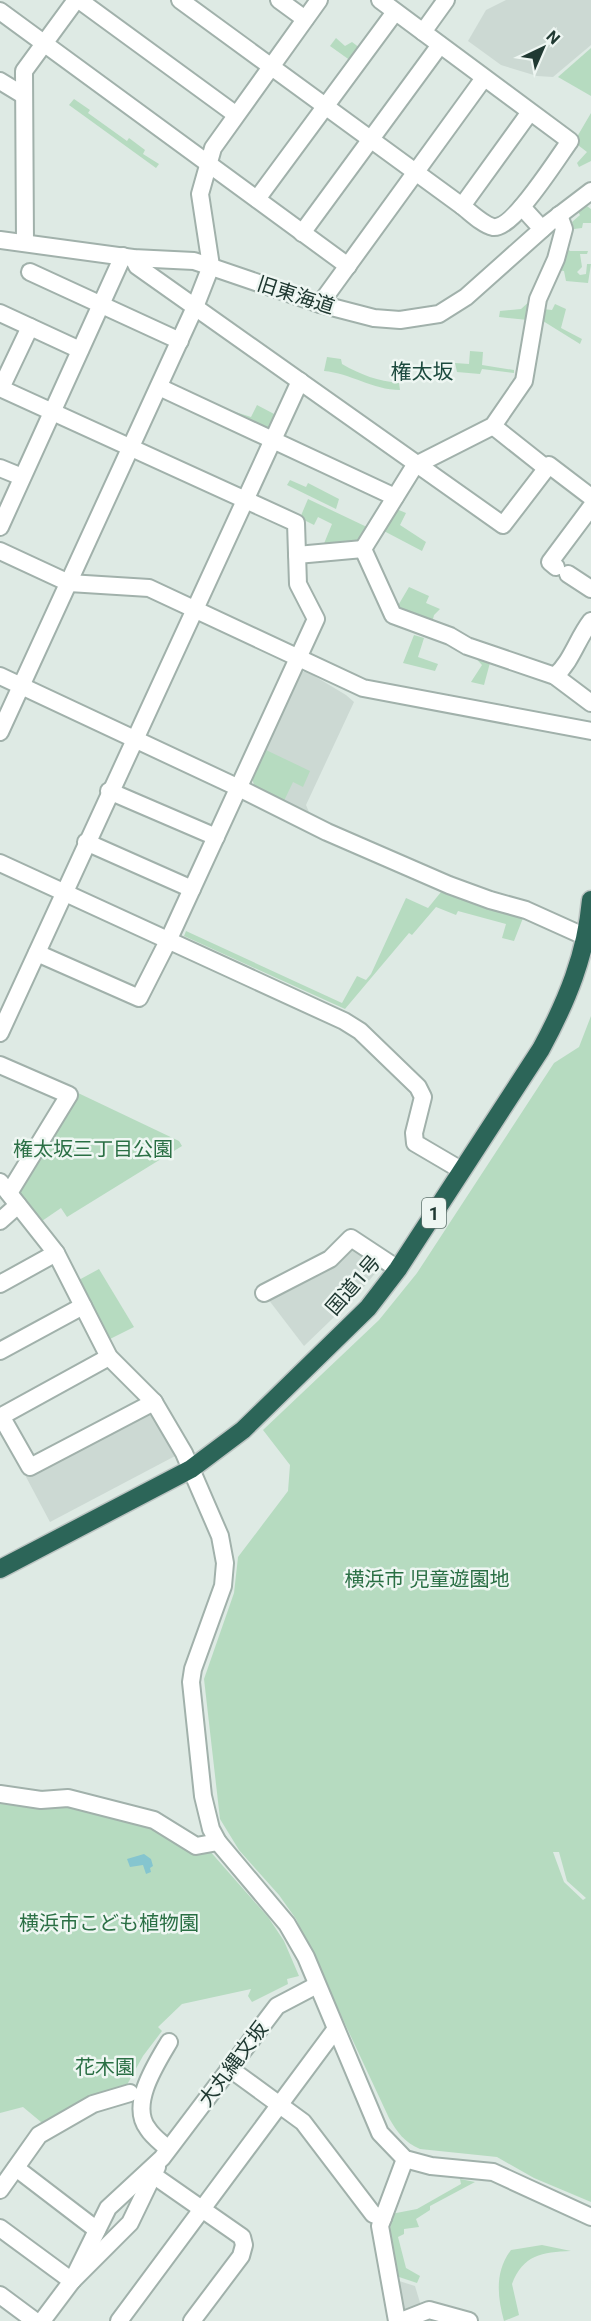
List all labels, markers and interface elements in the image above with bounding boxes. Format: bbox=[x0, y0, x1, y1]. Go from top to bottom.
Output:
north arrow bbox=[513, 18, 573, 78]
text: N bbox=[542, 27, 564, 48]
street label: 旧東海道 bbox=[254, 271, 338, 319]
district label: 権太坂 bbox=[391, 360, 454, 384]
park label: 権太坂三丁目公園 bbox=[13, 1137, 173, 1161]
road number: 1 bbox=[422, 1198, 446, 1228]
street label: 国道1号 bbox=[321, 1250, 385, 1320]
park label: 横浜市 児童遊園地 bbox=[345, 1567, 509, 1591]
park label: 横浜市こども植物園 bbox=[19, 1911, 199, 1935]
street label: 大丸縄文坂 bbox=[193, 2017, 273, 2111]
park label: 花木園 bbox=[75, 2055, 135, 2079]

